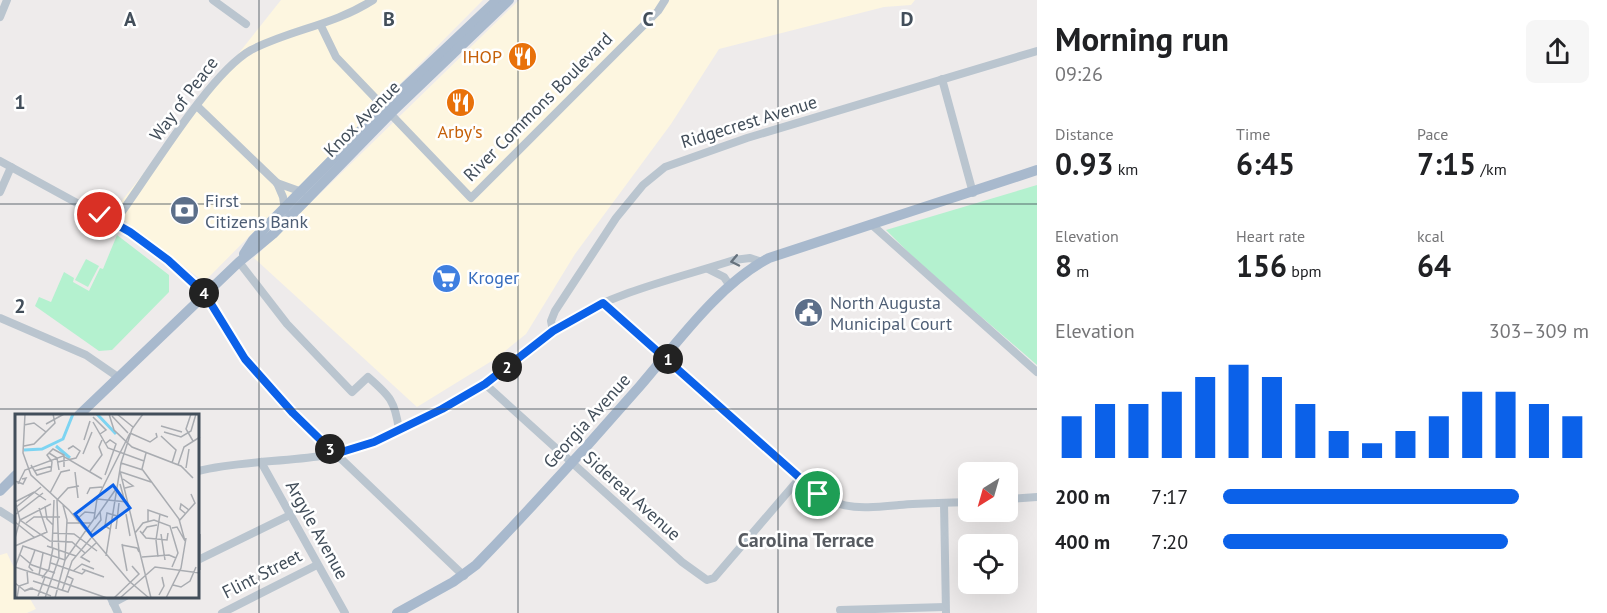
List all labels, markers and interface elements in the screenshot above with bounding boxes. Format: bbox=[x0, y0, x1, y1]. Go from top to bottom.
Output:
text: A bbox=[124, 6, 137, 32]
text: B bbox=[383, 6, 395, 32]
text: C bbox=[642, 6, 654, 32]
text: D bbox=[901, 6, 914, 32]
text: Morning run bbox=[1055, 17, 1229, 60]
button: share bbox=[1526, 20, 1589, 83]
street label: River Commons Boulevard bbox=[458, 27, 617, 186]
restaurant icon: IHOP bbox=[507, 41, 539, 73]
place label: IHOP bbox=[462, 45, 502, 68]
street label: Way of Peace bbox=[144, 52, 223, 146]
text: 09:26 bbox=[1055, 61, 1103, 87]
street label: Knox Avenue bbox=[319, 76, 405, 162]
restaurant icon: Arby's bbox=[444, 87, 476, 119]
text: 1 bbox=[14, 89, 26, 115]
street label: Ridgecrest Avenue bbox=[678, 90, 820, 153]
place label: Arby's bbox=[438, 120, 482, 143]
text: Distance bbox=[1055, 124, 1114, 144]
text: Time bbox=[1236, 124, 1270, 144]
text: Pace bbox=[1417, 124, 1448, 144]
text: 0.93 bbox=[1055, 144, 1113, 183]
text: 6:45 bbox=[1236, 144, 1295, 183]
text: 7:15 bbox=[1417, 144, 1476, 183]
text: km bbox=[1113, 159, 1138, 179]
text: /km bbox=[1476, 159, 1507, 179]
pin bbox=[74, 189, 125, 240]
place label: First Citizens Bank bbox=[205, 189, 308, 233]
bank icon: First Citizens Bank bbox=[168, 195, 200, 227]
icon: check bbox=[83, 198, 116, 231]
text: Elevation bbox=[1055, 226, 1119, 246]
text: Heart rate bbox=[1236, 226, 1305, 246]
text: kcal bbox=[1417, 226, 1444, 246]
text: 8 bbox=[1055, 246, 1072, 285]
text: 156 bbox=[1236, 246, 1287, 285]
text: 64 bbox=[1417, 246, 1451, 285]
one-way arrow bbox=[730, 254, 740, 267]
text: m bbox=[1072, 261, 1089, 281]
text: bpm bbox=[1287, 261, 1322, 281]
supermarket icon: Kroger bbox=[431, 262, 463, 294]
place label: Kroger bbox=[468, 266, 519, 289]
pin: 4 bbox=[189, 278, 219, 308]
text: 4 bbox=[199, 283, 209, 303]
place label: North Augusta Municipal Court bbox=[830, 291, 952, 335]
text: 2 bbox=[14, 293, 26, 319]
public building icon: North Augusta Municipal Court bbox=[793, 297, 825, 329]
text: Elevation bbox=[1055, 318, 1135, 344]
text: 303–309 m bbox=[1489, 318, 1589, 344]
pin: 1 bbox=[653, 344, 683, 374]
text: 1 bbox=[663, 349, 673, 369]
pin: 2 bbox=[492, 352, 522, 382]
text: 2 bbox=[502, 357, 512, 377]
street label: Georgia Avenue bbox=[538, 369, 635, 473]
inset map bbox=[15, 414, 200, 598]
pin: 3 bbox=[315, 434, 345, 464]
text: 3 bbox=[325, 439, 335, 459]
street label: Sidereal Avenue bbox=[579, 446, 686, 545]
north arrow bbox=[958, 462, 1018, 522]
map controls bbox=[958, 462, 1018, 594]
pin bbox=[792, 468, 843, 519]
street label: Argyle Avenue bbox=[281, 476, 354, 583]
icon: arrive bbox=[801, 477, 834, 510]
text: 200 m bbox=[1055, 484, 1110, 510]
text: 7:17 bbox=[1151, 484, 1188, 510]
district label: Carolina Terrace bbox=[738, 527, 874, 553]
text: 400 m bbox=[1055, 529, 1110, 555]
text: 7:20 bbox=[1151, 529, 1188, 555]
button: locate bbox=[958, 534, 1018, 594]
street label: Flint Street bbox=[218, 544, 305, 603]

